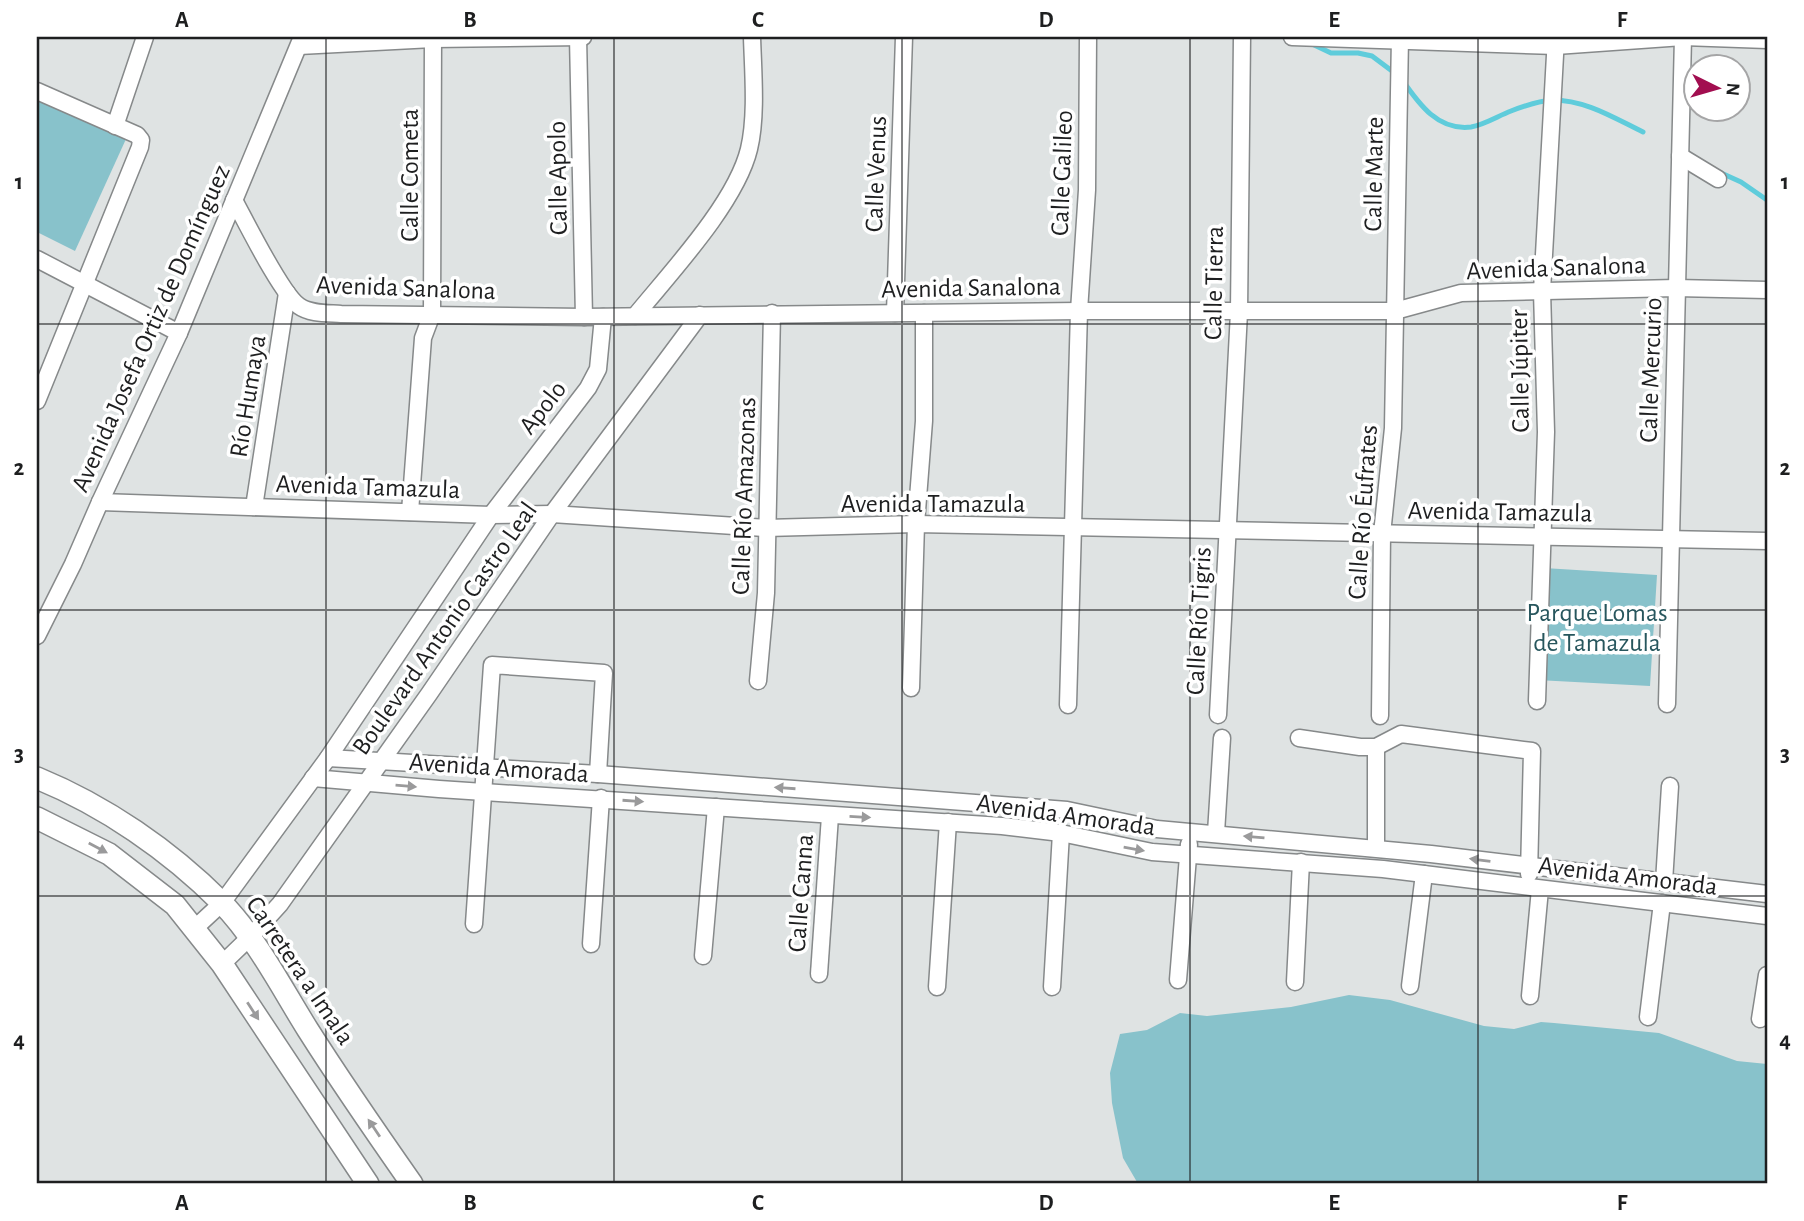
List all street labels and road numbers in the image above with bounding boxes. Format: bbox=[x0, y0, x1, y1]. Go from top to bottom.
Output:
street label: Calle Cometa bbox=[397, 108, 423, 242]
street label: Calle Galileo bbox=[1047, 110, 1077, 236]
street label: Calle Venus bbox=[861, 115, 891, 233]
street label: Calle Marte bbox=[1360, 116, 1388, 232]
street label: Calle Apolo bbox=[544, 121, 572, 235]
street label: Avenida Josefa Ortiz de Domínguez bbox=[67, 161, 235, 496]
street label: Calle Tierra bbox=[1200, 226, 1228, 340]
street label: Avenida Sanalona bbox=[1466, 252, 1646, 284]
street label: Avenida Sanalona bbox=[316, 272, 496, 304]
street label: Avenida Sanalona bbox=[881, 273, 1061, 303]
street label: Calle Mercurio bbox=[1635, 297, 1667, 443]
street label: Calle Júpiter bbox=[1506, 308, 1534, 433]
street label: Río Humaya bbox=[225, 333, 270, 459]
street label: Apolo bbox=[514, 376, 571, 439]
street label: Calle Río Amazonas bbox=[728, 397, 760, 595]
street label: Calle Río Éufrates bbox=[1342, 424, 1382, 600]
street label: Avenida Tamazula bbox=[275, 471, 461, 503]
street label: Avenida Tamazula bbox=[841, 491, 1025, 517]
street label: Avenida Tamazula bbox=[1407, 497, 1593, 527]
street label: Boulevard Antonio Castro Leal bbox=[348, 498, 542, 760]
street label: Calle Río Tigris bbox=[1182, 546, 1216, 696]
street label: Avenida Amorada bbox=[408, 749, 590, 787]
street label: Avenida Amorada bbox=[975, 790, 1157, 840]
street label: Calle Canna bbox=[784, 833, 818, 953]
street label: Avenida Amorada bbox=[1537, 852, 1719, 900]
street label: Carretera a Imala bbox=[241, 892, 359, 1049]

